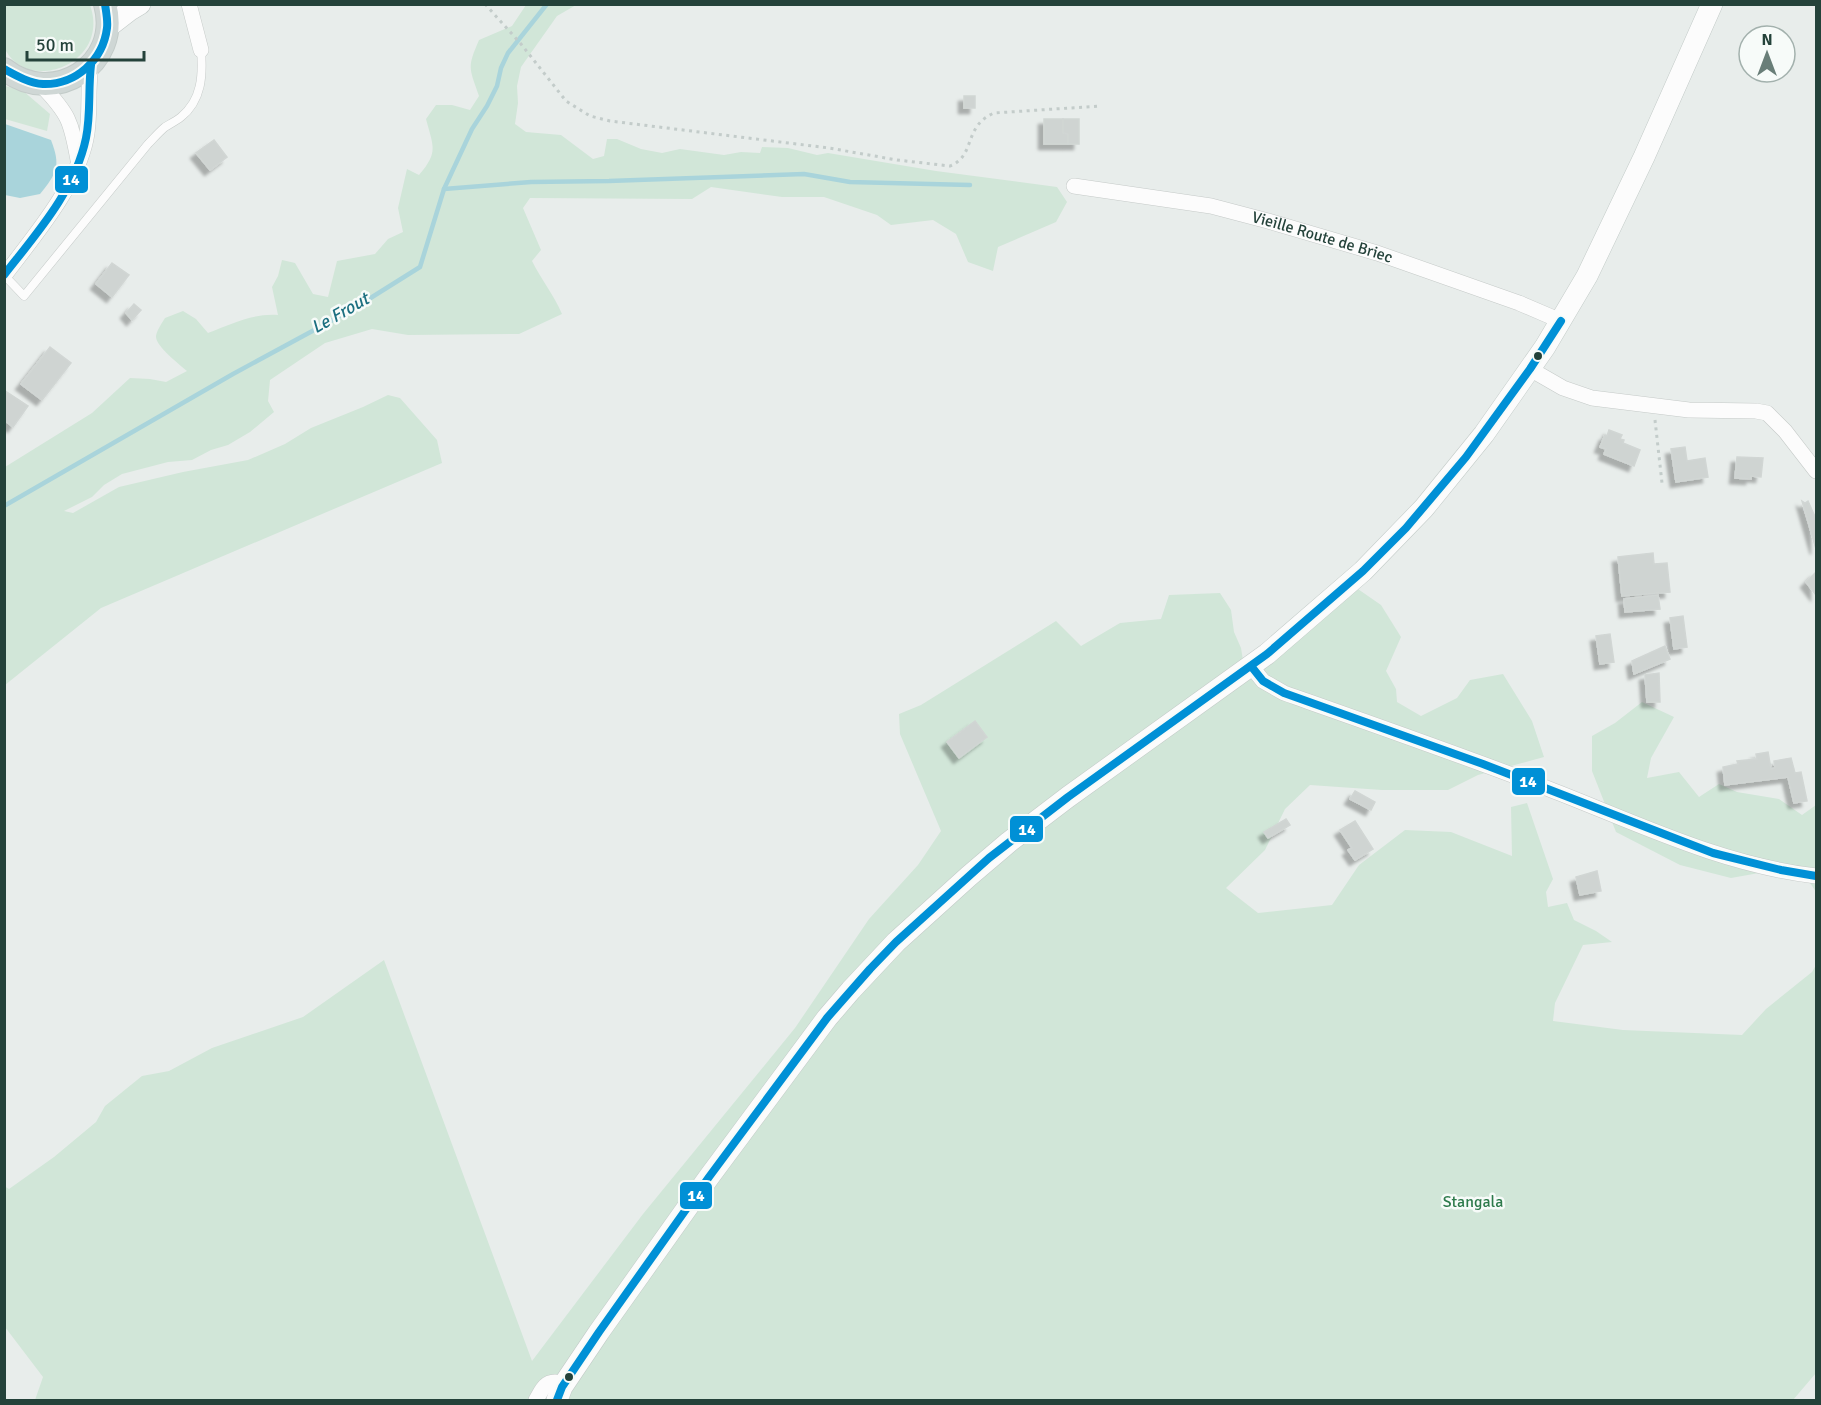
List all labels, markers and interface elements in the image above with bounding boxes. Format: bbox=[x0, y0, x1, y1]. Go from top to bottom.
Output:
scale bar bbox=[27, 24, 144, 62]
north arrow bbox=[1737, 24, 1797, 84]
text: N bbox=[1761, 30, 1773, 50]
text: 50 m bbox=[36, 34, 74, 56]
line badge: 14 bbox=[54, 165, 89, 194]
text: 14 bbox=[62, 170, 80, 190]
street label: Vieille Route de Briec bbox=[1250, 207, 1395, 268]
water label: Le Frout bbox=[307, 286, 375, 338]
unlabelled marker bbox=[1532, 350, 1544, 362]
line badge: 14 bbox=[1511, 767, 1546, 796]
text: 14 bbox=[1519, 772, 1537, 792]
line badge: 14 bbox=[1009, 815, 1044, 843]
text: 14 bbox=[1018, 820, 1036, 840]
line badge: 14 bbox=[679, 1181, 713, 1210]
text: 14 bbox=[687, 1186, 705, 1206]
park label: Stangala bbox=[1443, 1192, 1503, 1212]
unlabelled marker bbox=[563, 1371, 575, 1383]

